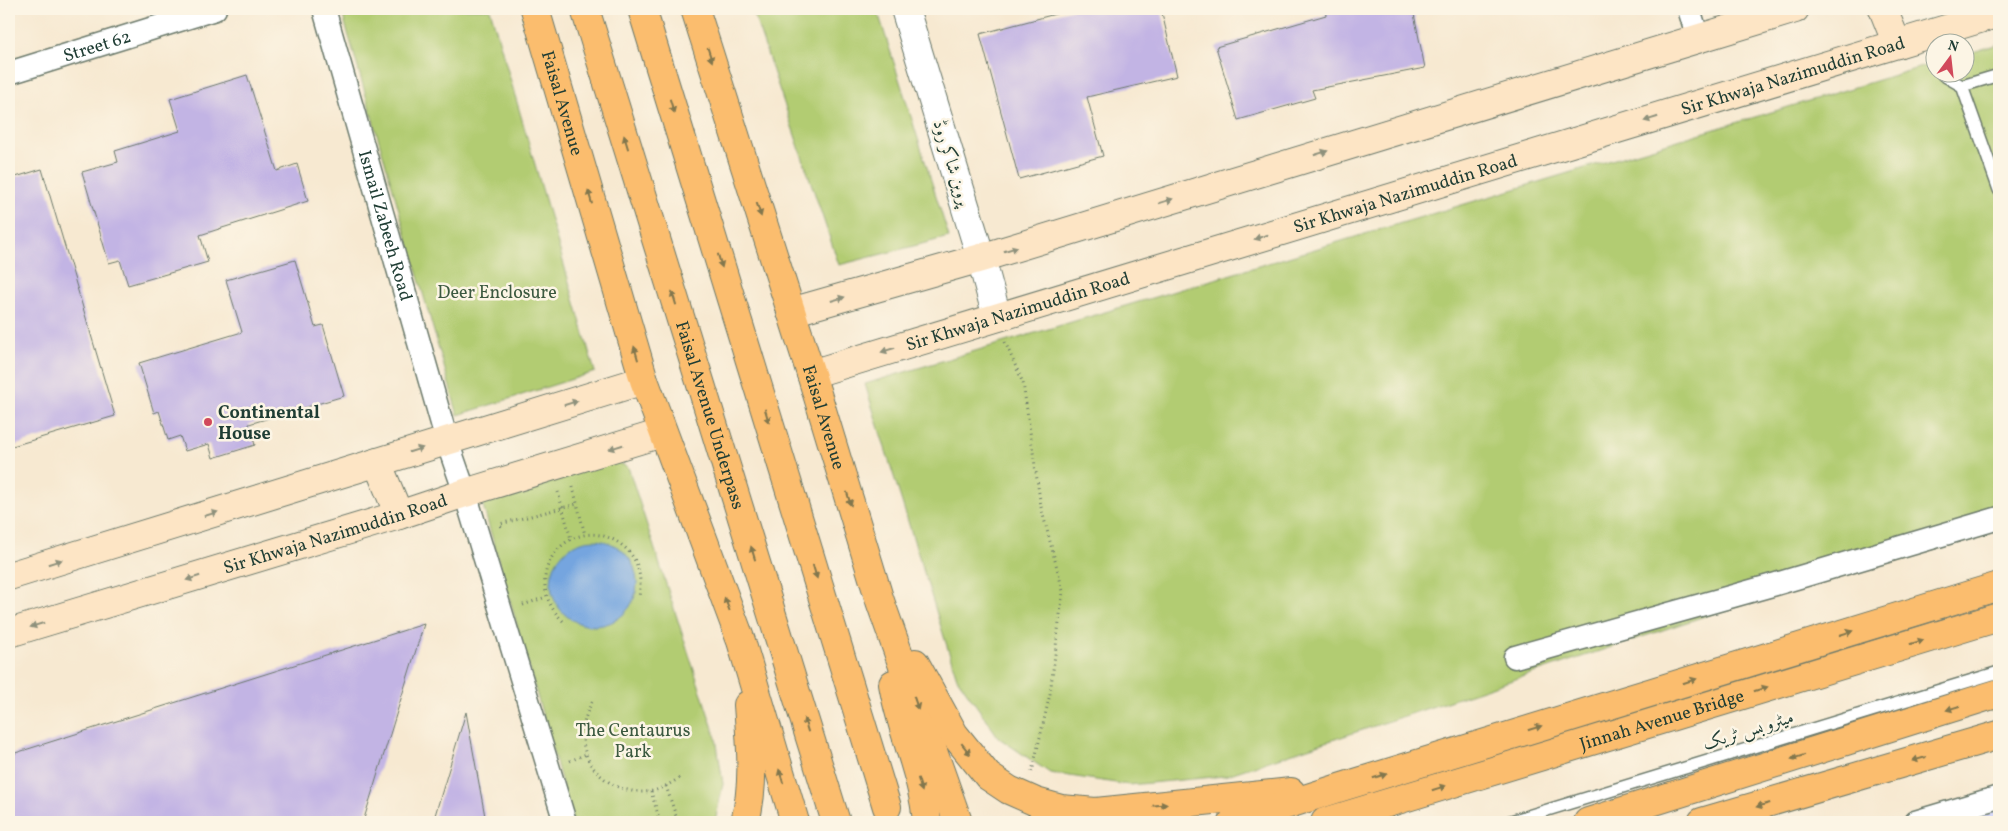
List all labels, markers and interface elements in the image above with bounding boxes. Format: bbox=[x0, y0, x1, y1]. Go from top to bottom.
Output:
street label: Street 62 bbox=[60, 25, 134, 69]
street label: Sir Khwaja Nazimuddin Road bbox=[1678, 31, 1908, 123]
north arrow bbox=[1926, 32, 1976, 82]
text: N bbox=[1946, 36, 1960, 57]
street label: Faisal Avenue bbox=[534, 48, 588, 159]
one-way arrow bbox=[706, 48, 714, 63]
one-way arrow bbox=[668, 98, 676, 113]
one-way arrow bbox=[1644, 115, 1659, 123]
street label: پروین شاکر روڈ bbox=[926, 117, 976, 211]
one-way arrow bbox=[622, 135, 630, 150]
street label: Ismail Zabeeh Road bbox=[351, 148, 418, 304]
street label: Sir Khwaja Nazimuddin Road bbox=[1291, 149, 1521, 241]
one-way arrow bbox=[1314, 149, 1329, 157]
one-way arrow bbox=[586, 189, 594, 204]
one-way arrow bbox=[1159, 197, 1174, 205]
one-way arrow bbox=[755, 203, 763, 218]
one-way arrow bbox=[1254, 234, 1269, 242]
one-way arrow bbox=[1003, 244, 1018, 252]
one-way arrow bbox=[716, 253, 724, 268]
street label: Sir Khwaja Nazimuddin Road bbox=[903, 267, 1133, 358]
park label: Deer Enclosure bbox=[437, 281, 557, 306]
one-way arrow bbox=[670, 290, 677, 305]
one-way arrow bbox=[830, 294, 845, 302]
street label: Faisal Avenue Underpass bbox=[668, 318, 750, 513]
one-way arrow bbox=[631, 345, 639, 360]
one-way arrow bbox=[880, 347, 895, 355]
street label: Faisal Avenue bbox=[795, 362, 850, 473]
one-way arrow bbox=[564, 398, 579, 406]
place label: Continental House bbox=[218, 401, 320, 447]
one-way arrow bbox=[764, 409, 772, 424]
marker: Continental House bbox=[202, 416, 214, 428]
one-way arrow bbox=[608, 444, 623, 452]
one-way arrow bbox=[409, 446, 424, 454]
street label: Sir Khwaja Nazimuddin Road bbox=[221, 489, 451, 581]
one-way arrow bbox=[846, 491, 854, 506]
one-way arrow bbox=[203, 509, 218, 517]
one-way arrow bbox=[748, 546, 756, 561]
one-way arrow bbox=[48, 557, 63, 565]
one-way arrow bbox=[812, 564, 820, 579]
one-way arrow bbox=[185, 574, 200, 582]
one-way arrow bbox=[723, 596, 731, 611]
one-way arrow bbox=[30, 621, 45, 629]
one-way arrow bbox=[1838, 629, 1853, 637]
one-way arrow bbox=[1910, 637, 1925, 645]
one-way arrow bbox=[1683, 676, 1698, 684]
street label: Jinnah Avenue Bridge bbox=[1577, 684, 1748, 758]
one-way arrow bbox=[1754, 685, 1769, 693]
one-way arrow bbox=[912, 696, 920, 711]
one-way arrow bbox=[1945, 705, 1960, 712]
street label: میٹرو بس ٹریک bbox=[1700, 706, 1797, 757]
one-way arrow bbox=[801, 718, 809, 733]
park label: The Centaurus Park bbox=[576, 719, 690, 765]
one-way arrow bbox=[1528, 724, 1543, 732]
one-way arrow bbox=[961, 742, 972, 755]
one-way arrow bbox=[1790, 753, 1805, 761]
one-way arrow bbox=[1911, 755, 1926, 763]
one-way arrow bbox=[777, 768, 785, 783]
one-way arrow bbox=[1372, 771, 1387, 779]
one-way arrow bbox=[917, 778, 925, 793]
one-way arrow bbox=[1431, 783, 1446, 791]
one-way arrow bbox=[1152, 801, 1168, 809]
one-way arrow bbox=[1755, 801, 1770, 809]

